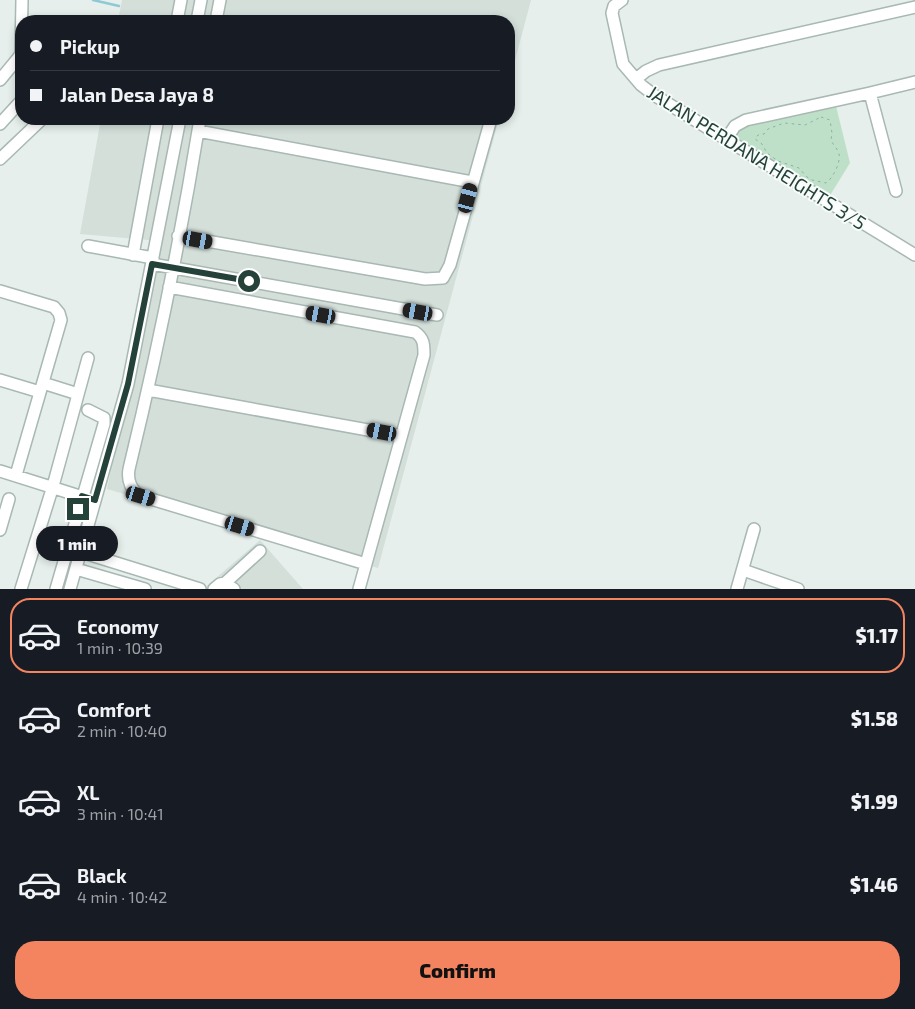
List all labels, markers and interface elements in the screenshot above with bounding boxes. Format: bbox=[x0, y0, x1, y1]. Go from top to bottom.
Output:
text: Pickup bbox=[60, 35, 120, 58]
street label: JALAN PERDANA HEIGHTS 3/5 bbox=[643, 80, 871, 234]
text: Jalan Desa Jaya 8 bbox=[60, 83, 214, 106]
car bbox=[456, 182, 479, 214]
car bbox=[181, 230, 214, 250]
route start bbox=[238, 270, 260, 292]
car bbox=[401, 302, 434, 322]
car bbox=[304, 305, 337, 325]
car bbox=[365, 422, 398, 442]
car bbox=[124, 484, 157, 508]
route end bbox=[67, 498, 89, 520]
car bbox=[223, 514, 256, 538]
callout: 1 min bbox=[37, 526, 119, 562]
text: 1 min bbox=[57, 534, 97, 553]
icon: car bbox=[17, 613, 62, 658]
text: Economy bbox=[77, 615, 159, 638]
text: $1.17 bbox=[856, 624, 898, 647]
text: 1 min · 10:39 bbox=[77, 638, 163, 657]
icon: car bbox=[17, 696, 62, 741]
text: Comfort bbox=[77, 698, 151, 721]
text: $1.58 bbox=[851, 707, 898, 730]
text: 2 min · 10:40 bbox=[77, 721, 167, 740]
icon: car bbox=[17, 779, 62, 824]
text: XL bbox=[77, 781, 99, 804]
text: $1.99 bbox=[851, 790, 898, 813]
text: 3 min · 10:41 bbox=[77, 804, 164, 823]
icon: car bbox=[17, 862, 62, 907]
text: Black bbox=[77, 864, 127, 887]
text: $1.46 bbox=[850, 873, 898, 896]
text: 4 min · 10:42 bbox=[77, 887, 167, 906]
button: Confirm bbox=[15, 941, 900, 999]

